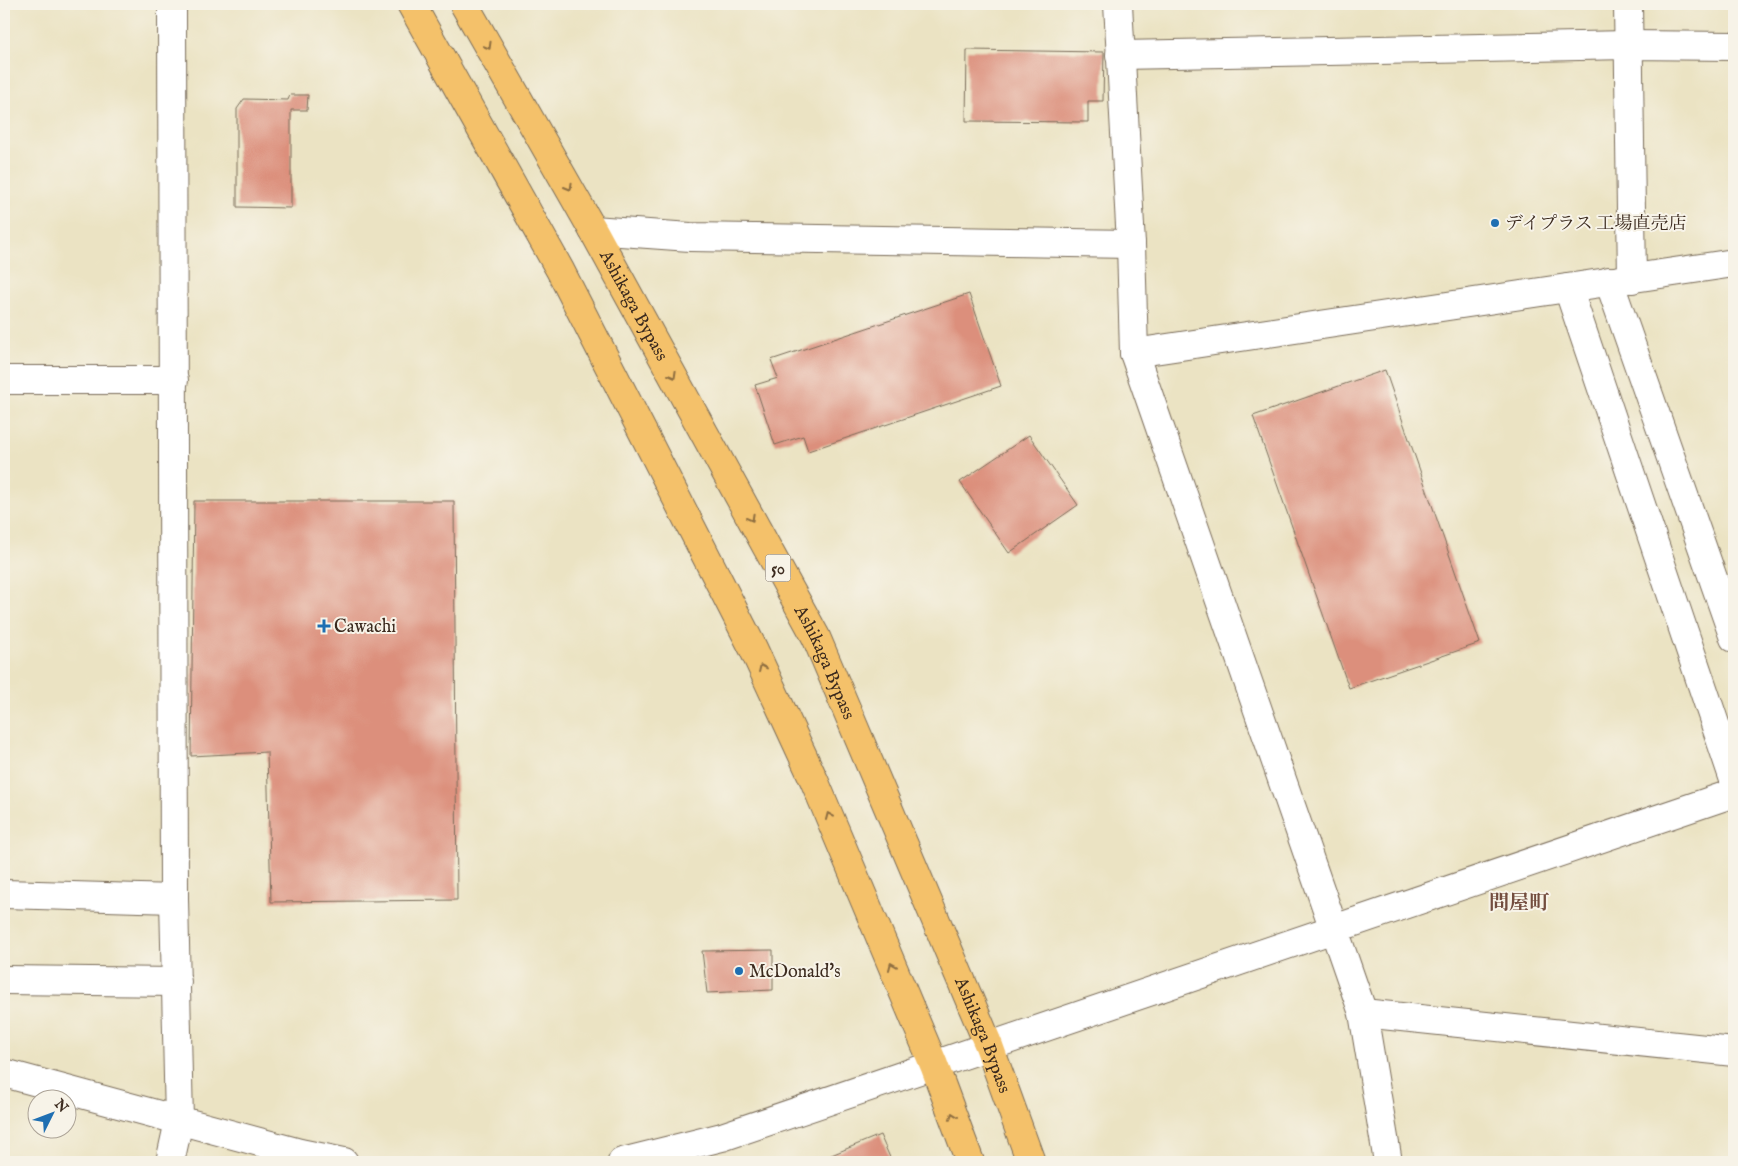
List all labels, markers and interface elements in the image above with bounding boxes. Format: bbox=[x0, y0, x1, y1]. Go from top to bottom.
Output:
one-way arrow bbox=[481, 41, 491, 50]
one-way arrow bbox=[562, 182, 572, 191]
place label: デイプラス 工場直売店 bbox=[1505, 213, 1687, 236]
marker: デイプラス 工場直売店 bbox=[1489, 217, 1501, 229]
street label: Ashikaga Bypass bbox=[593, 246, 672, 365]
one-way arrow bbox=[667, 370, 677, 379]
one-way arrow bbox=[745, 512, 755, 521]
road number: 50 bbox=[766, 554, 790, 582]
street label: Ashikaga Bypass bbox=[787, 601, 860, 723]
place label: Cawachi bbox=[334, 616, 396, 639]
marker: Cawachi bbox=[318, 620, 330, 632]
one-way arrow bbox=[758, 664, 768, 673]
one-way arrow bbox=[825, 812, 835, 821]
district label: 問屋町 bbox=[1489, 891, 1550, 916]
place label: McDonald's bbox=[749, 961, 841, 984]
one-way arrow bbox=[888, 962, 899, 971]
marker: McDonald's bbox=[733, 965, 745, 977]
street label: Ashikaga Bypass bbox=[948, 973, 1015, 1097]
north arrow bbox=[28, 1088, 78, 1138]
text: N bbox=[50, 1095, 72, 1116]
one-way arrow bbox=[949, 1113, 959, 1121]

